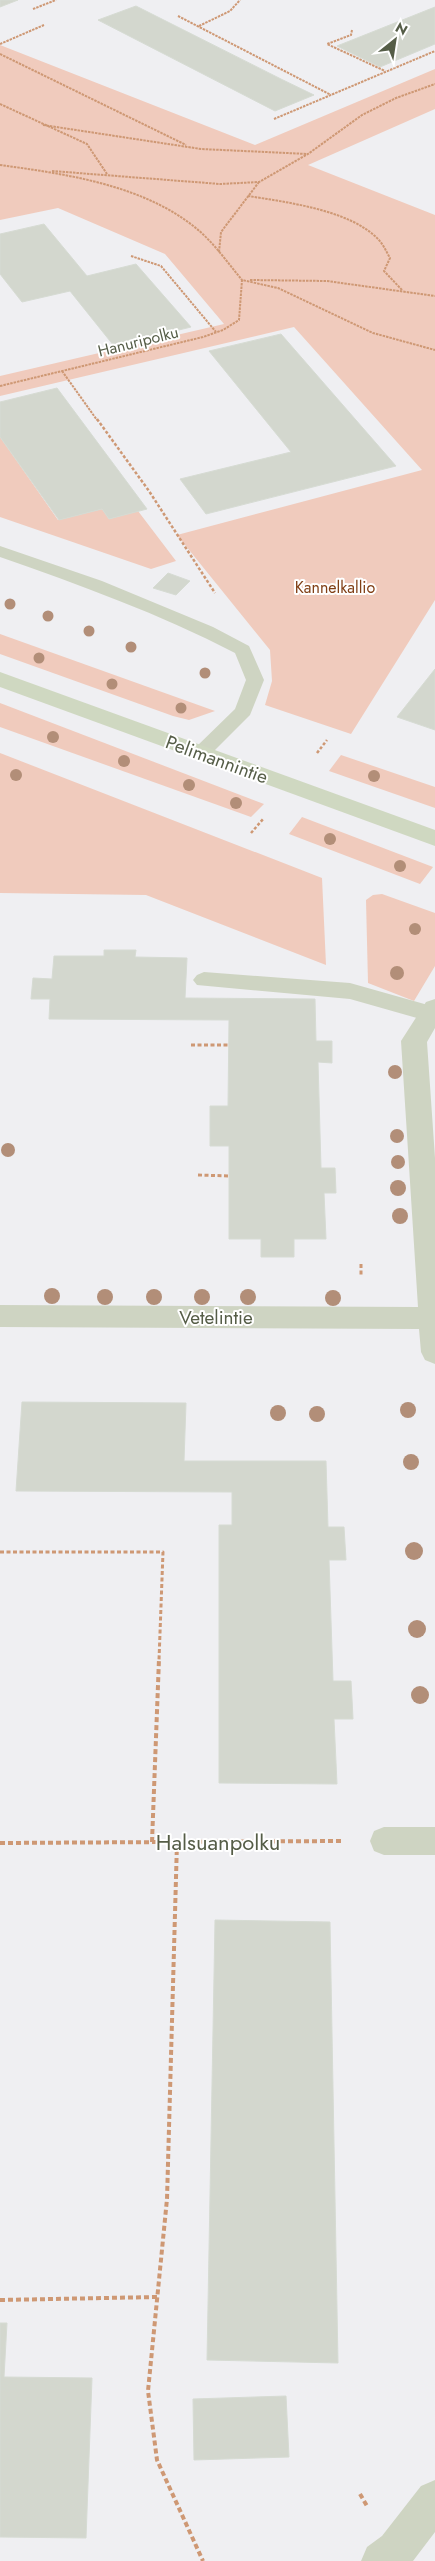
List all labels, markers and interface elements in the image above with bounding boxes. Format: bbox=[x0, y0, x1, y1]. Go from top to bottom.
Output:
north arrow bbox=[370, 15, 420, 65]
text: N bbox=[392, 17, 411, 40]
street label: Hanuripolku bbox=[95, 320, 181, 363]
park label: Kannelkallio bbox=[295, 576, 375, 599]
street label: Pelimannintie bbox=[162, 728, 272, 791]
street label: Vetelintie bbox=[179, 1304, 253, 1331]
street label: Halsuanpolku bbox=[156, 1826, 280, 1858]

